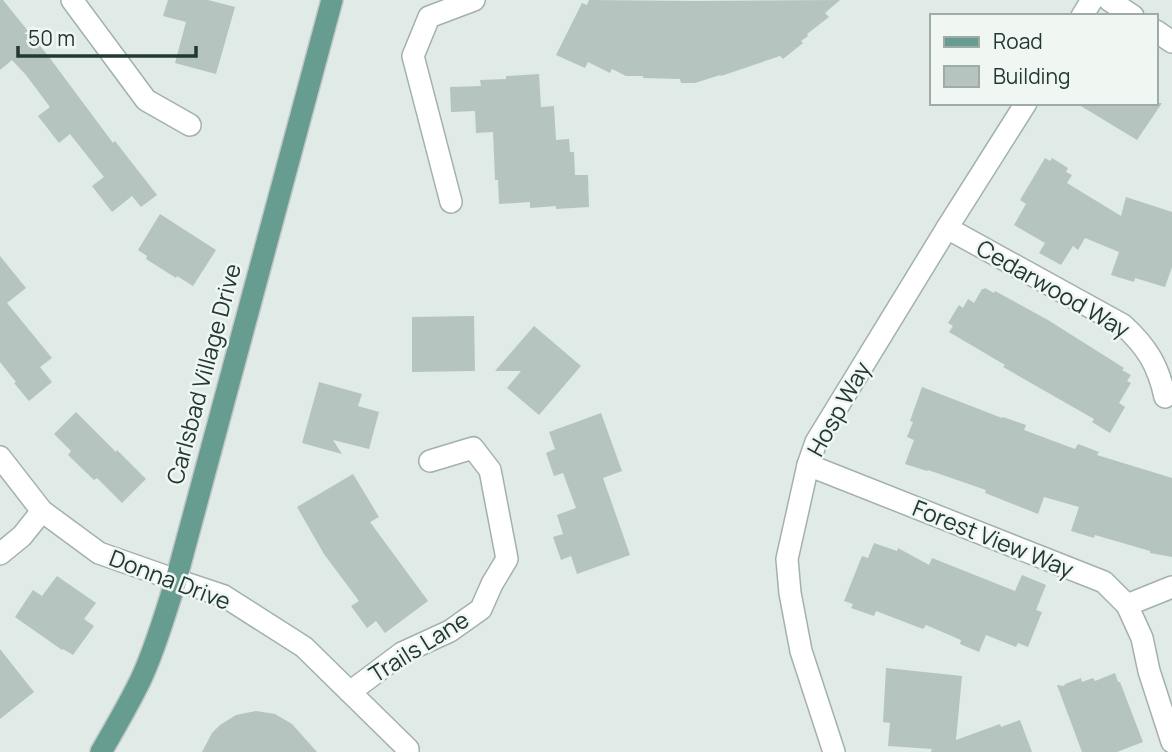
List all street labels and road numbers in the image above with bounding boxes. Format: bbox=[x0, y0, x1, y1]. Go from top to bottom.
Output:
street label: Cedarwood Way bbox=[971, 231, 1136, 345]
street label: Carlsbad Village Drive bbox=[158, 260, 248, 488]
street label: Hosp Way bbox=[799, 355, 877, 462]
street label: Forest View Way bbox=[908, 491, 1079, 585]
street label: Donna Drive bbox=[105, 541, 236, 617]
street label: Trails Lane bbox=[362, 603, 474, 689]

